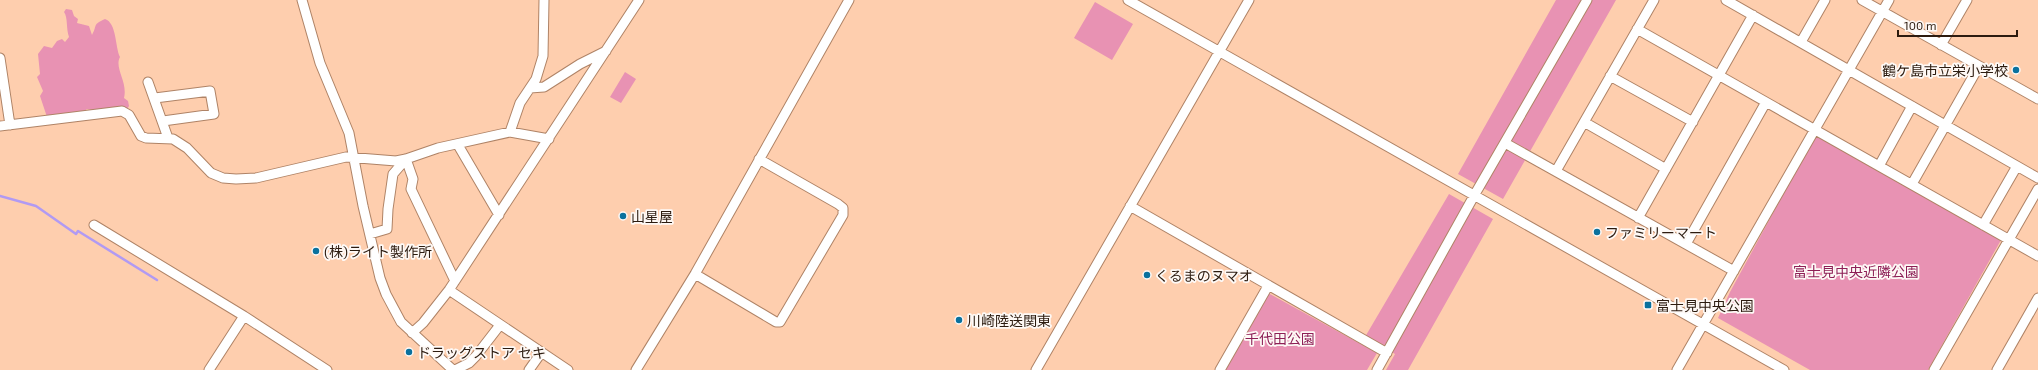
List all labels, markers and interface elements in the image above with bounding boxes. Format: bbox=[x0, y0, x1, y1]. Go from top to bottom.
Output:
scale bar bbox=[1898, 12, 2017, 38]
text: 100 m bbox=[1904, 18, 1936, 32]
place label: 鶴ケ島市立栄小学校 bbox=[1882, 62, 2008, 79]
marker: 鶴ケ島市立栄小学校 bbox=[2011, 65, 2021, 75]
place label: 山星屋 bbox=[631, 208, 673, 225]
marker: 山星屋 bbox=[618, 211, 628, 221]
place label: ファミリーマート bbox=[1605, 224, 1717, 241]
marker: ファミリーマート bbox=[1592, 227, 1602, 237]
place label: (株)ライト製作所 bbox=[324, 243, 432, 260]
marker: (株)ライト製作所 bbox=[311, 246, 321, 256]
park label: 富士見中央近隣公園 bbox=[1793, 263, 1919, 280]
place label: くるまのヌマオ bbox=[1155, 267, 1253, 284]
marker: くるまのヌマオ bbox=[1142, 270, 1152, 280]
place label: 富士見中央公園 bbox=[1656, 297, 1754, 314]
marker: 富士見中央公園 bbox=[1643, 300, 1653, 310]
place label: 川崎陸送関東 bbox=[967, 312, 1051, 329]
marker: 川崎陸送関東 bbox=[954, 315, 964, 325]
park label: 千代田公園 bbox=[1245, 330, 1315, 347]
place label: ドラッグストア セキ bbox=[417, 344, 546, 361]
marker: ドラッグストア セキ bbox=[404, 347, 414, 357]

